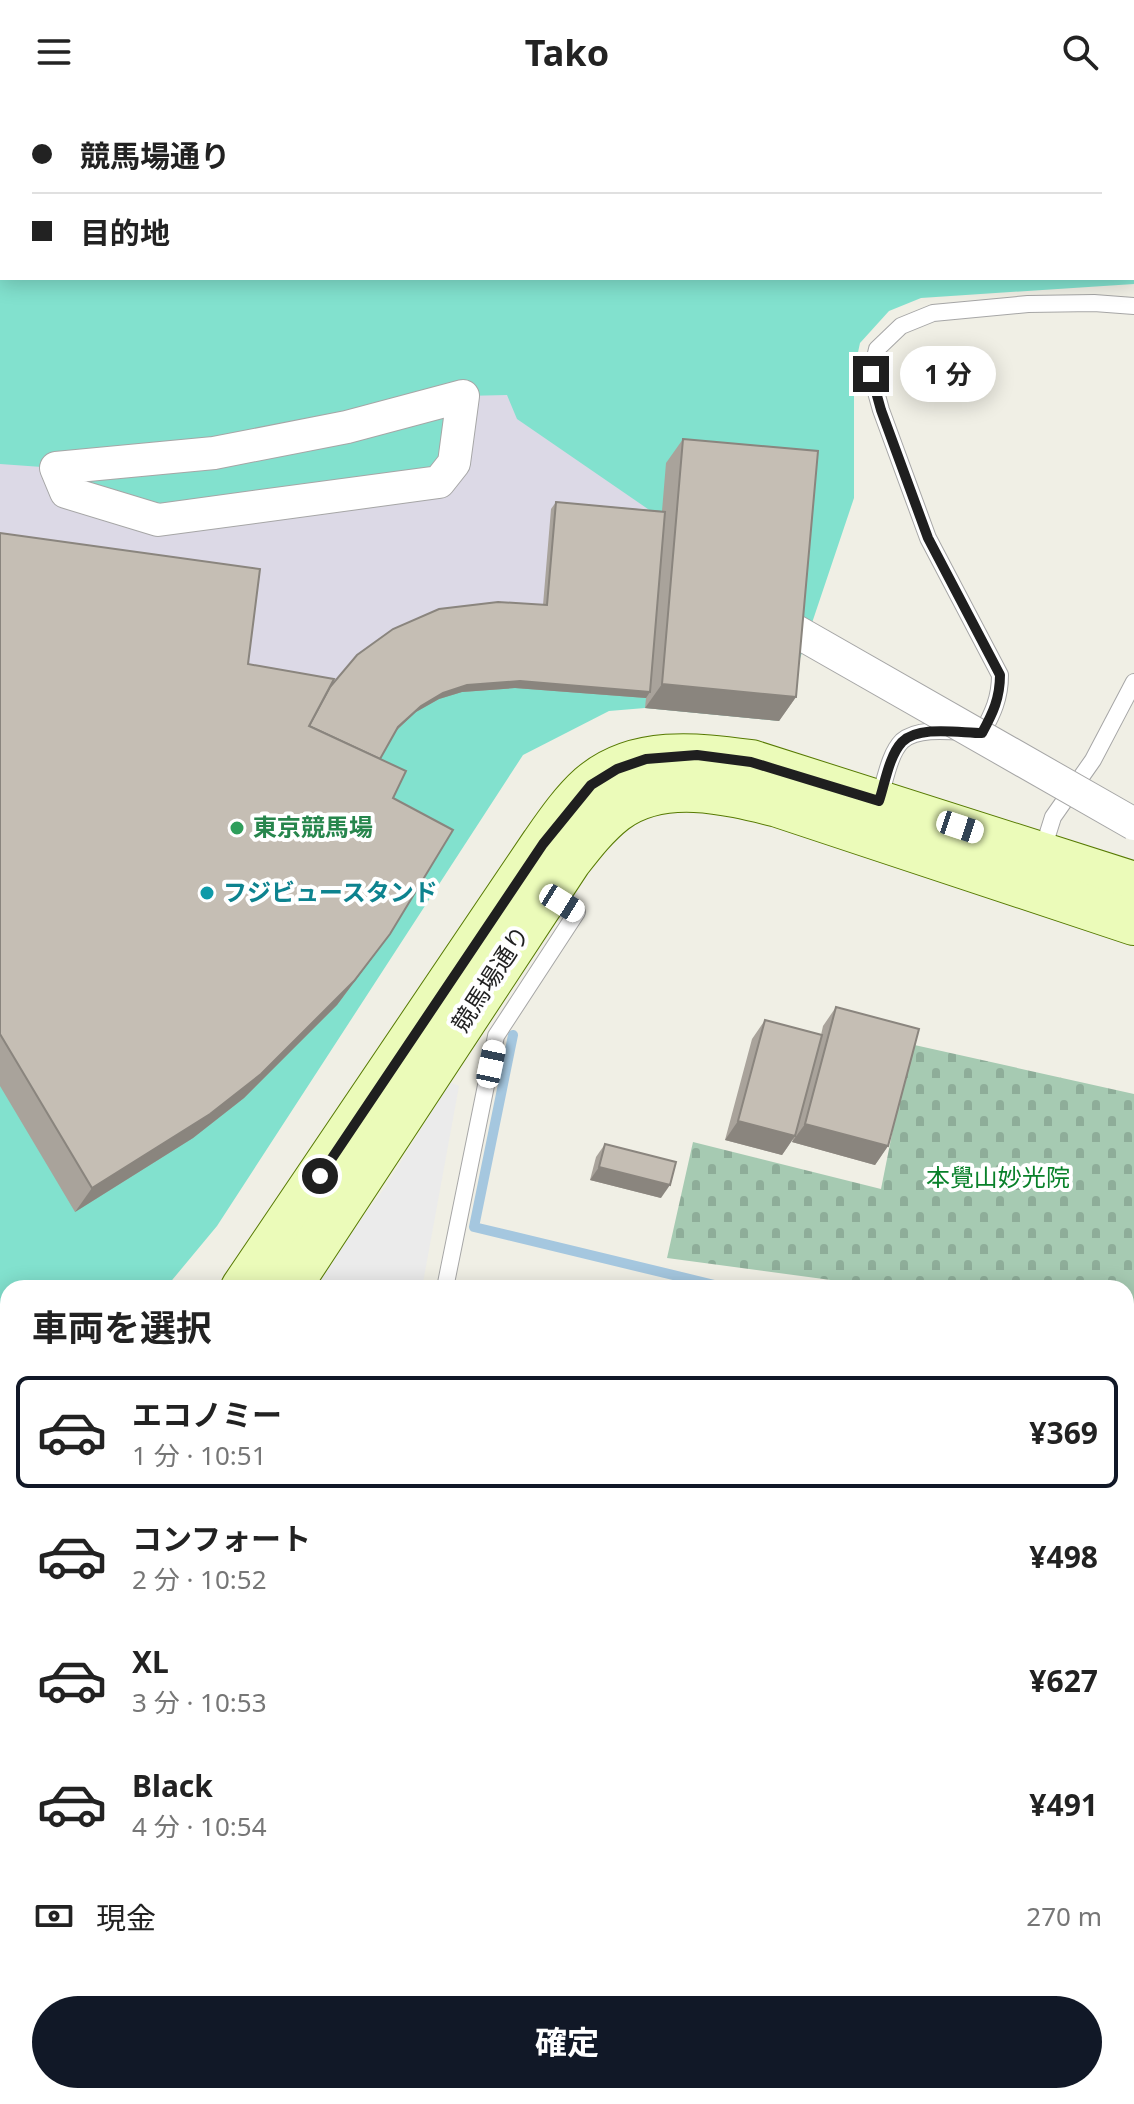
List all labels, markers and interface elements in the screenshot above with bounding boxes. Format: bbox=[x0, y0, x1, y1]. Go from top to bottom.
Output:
text: Tako bbox=[525, 28, 609, 77]
icon: menu bbox=[32, 30, 76, 74]
icon: search bbox=[1058, 30, 1102, 74]
text: 競馬場通り bbox=[80, 135, 230, 176]
text: 目的地 bbox=[80, 212, 170, 253]
callout: 1 分 bbox=[899, 346, 995, 402]
route end bbox=[853, 356, 889, 392]
text: 1 分 bbox=[924, 356, 972, 392]
car bbox=[933, 808, 987, 846]
place label: 東京競馬場 bbox=[253, 810, 373, 843]
marker: 東京競馬場 bbox=[228, 819, 246, 837]
place label: フジビュースタンド bbox=[223, 875, 438, 908]
car bbox=[535, 880, 589, 926]
marker: フジビュースタンド bbox=[198, 884, 216, 902]
street label: 競馬場通り bbox=[443, 919, 536, 1037]
car bbox=[474, 1038, 508, 1090]
route start bbox=[302, 1158, 338, 1194]
park label: 本覺山妙光院 bbox=[926, 1160, 1070, 1193]
text: 車両を選択 bbox=[32, 1303, 212, 1352]
text: エコノミー bbox=[132, 1394, 282, 1435]
icon: car bbox=[36, 1396, 108, 1468]
text: ¥369 bbox=[1029, 1412, 1098, 1453]
text: 1 分 · 10:51 bbox=[132, 1437, 267, 1473]
text: コンフォート bbox=[132, 1518, 311, 1559]
icon: car bbox=[36, 1520, 108, 1592]
text: ¥498 bbox=[1029, 1536, 1098, 1577]
text: 2 分 · 10:52 bbox=[132, 1561, 267, 1597]
text: XL bbox=[132, 1641, 169, 1682]
icon: car bbox=[36, 1644, 108, 1716]
text: ¥627 bbox=[1029, 1660, 1098, 1701]
text: 3 分 · 10:53 bbox=[132, 1684, 267, 1720]
text: Black bbox=[132, 1765, 213, 1806]
icon: car bbox=[36, 1768, 108, 1840]
text: ¥491 bbox=[1029, 1784, 1098, 1825]
text: 4 分 · 10:54 bbox=[132, 1808, 267, 1844]
icon: cash bbox=[32, 1894, 76, 1938]
text: 現金 bbox=[96, 1897, 156, 1938]
text: 270 m bbox=[1026, 1898, 1102, 1934]
button: 確定 bbox=[32, 1996, 1102, 2088]

